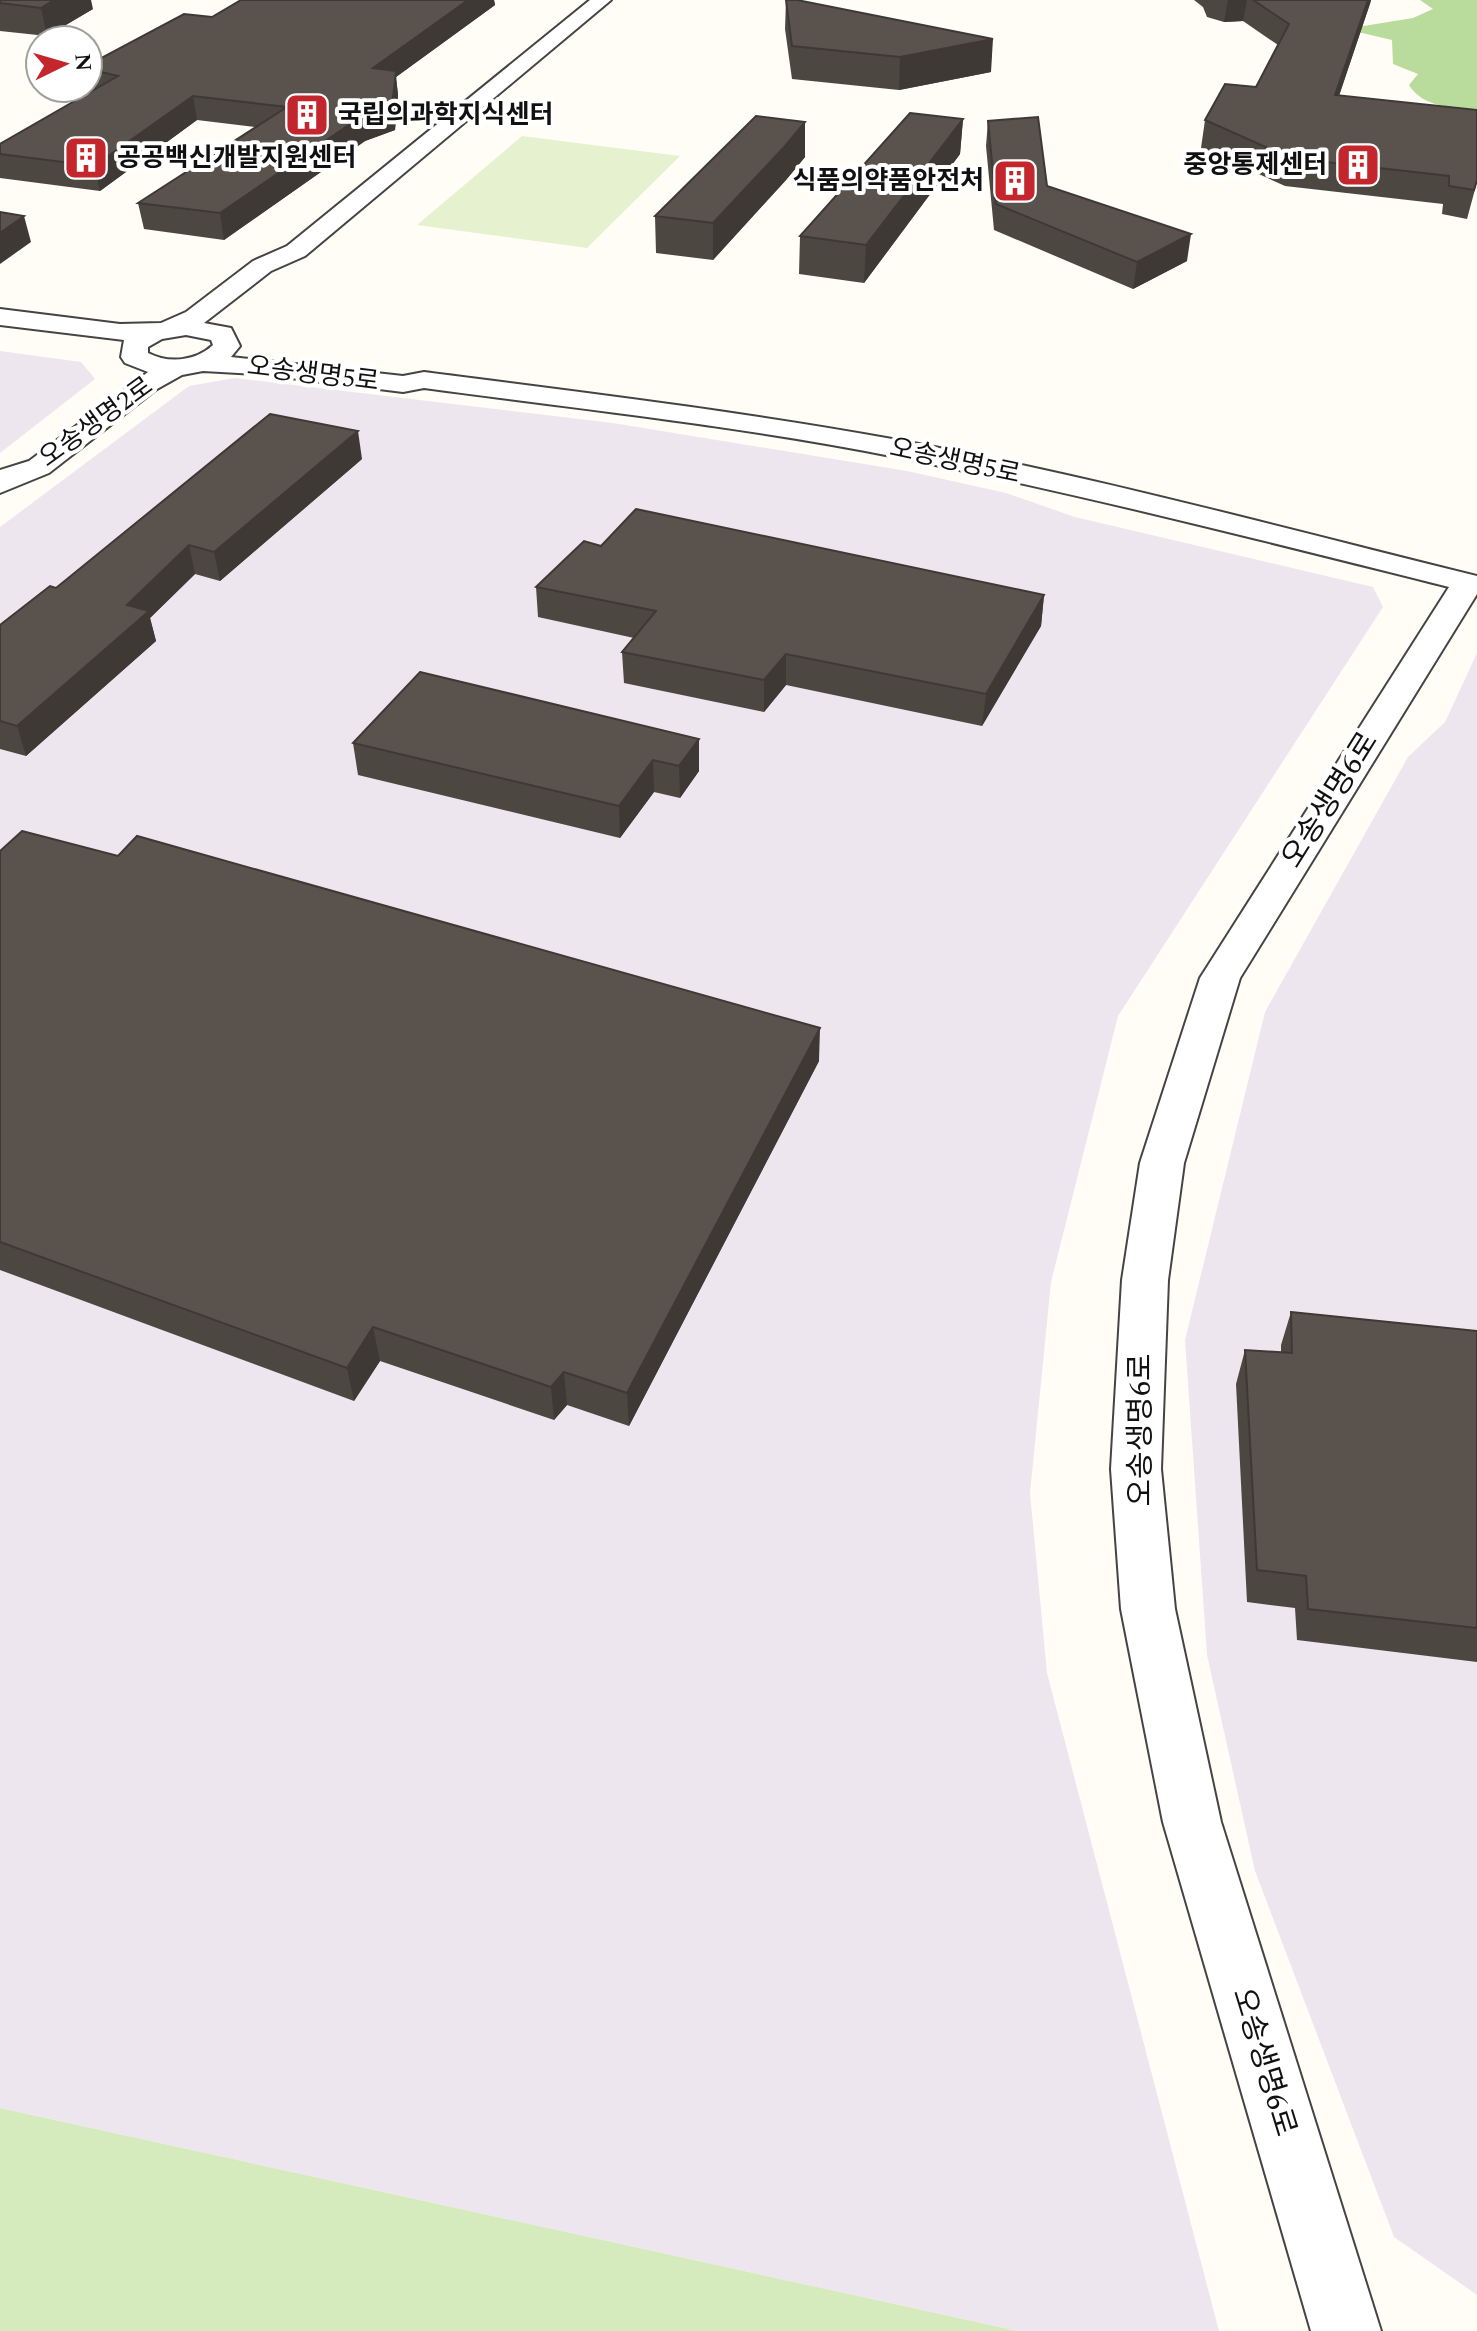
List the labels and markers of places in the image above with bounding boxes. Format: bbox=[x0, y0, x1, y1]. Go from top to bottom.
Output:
building icon: 국립의과학지식센터 bbox=[283, 91, 331, 139]
place label: 국립의과학지식센터 bbox=[338, 95, 553, 135]
building icon: 공공백신개발지원센터 bbox=[62, 134, 110, 182]
place label: 공공백신개발지원센터 bbox=[117, 138, 356, 178]
building icon: 중앙통제센터 bbox=[1334, 141, 1382, 189]
place label: 중앙통제센터 bbox=[1183, 145, 1327, 185]
building icon: 식품의약품안전처 bbox=[991, 157, 1039, 205]
place label: 식품의약품안전처 bbox=[793, 161, 984, 201]

